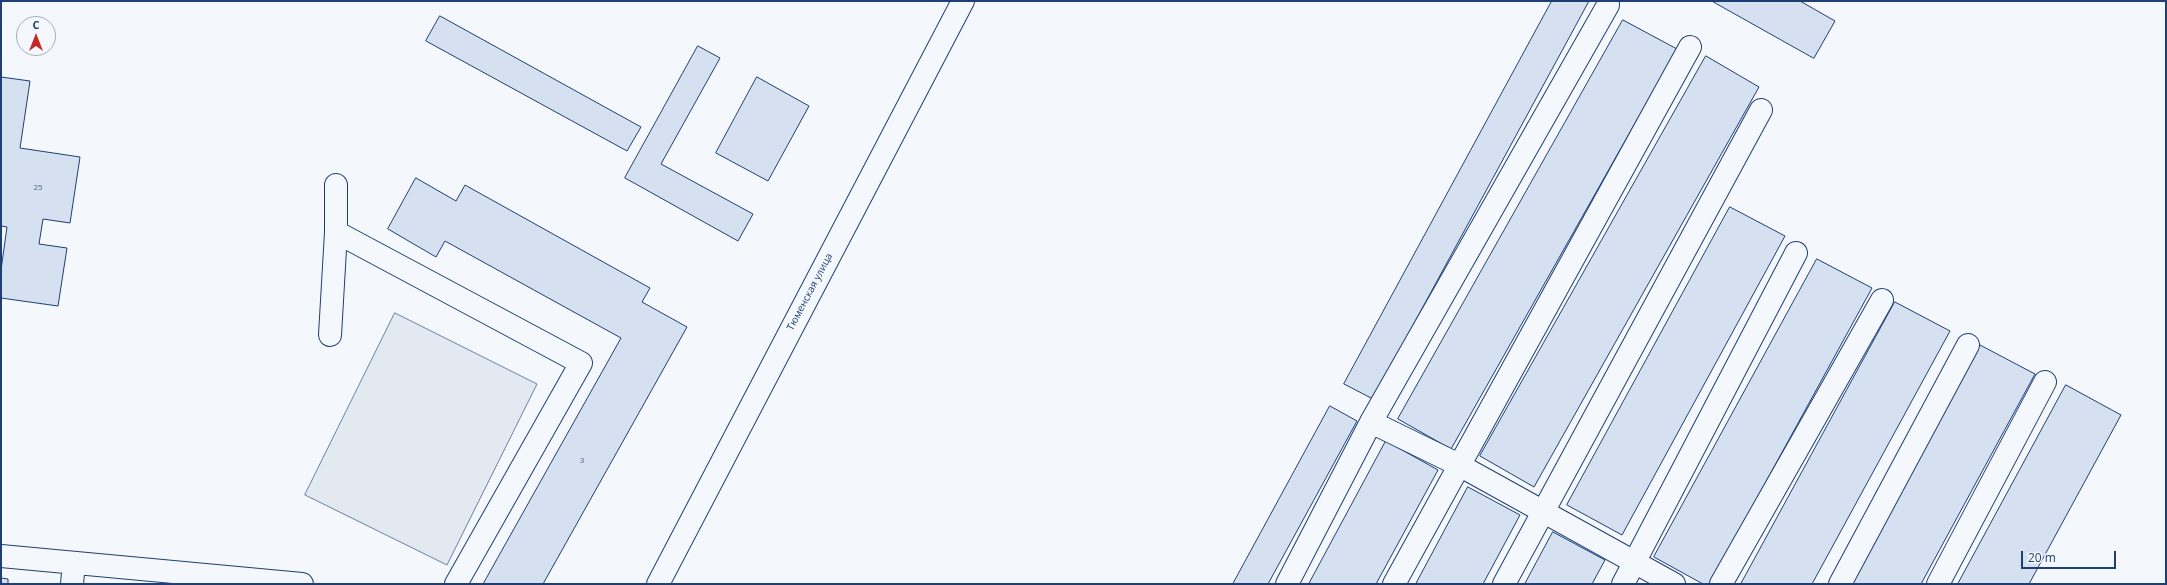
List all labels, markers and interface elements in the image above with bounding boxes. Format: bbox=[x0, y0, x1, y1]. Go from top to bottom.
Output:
north arrow bbox=[16, 16, 56, 56]
text: С bbox=[32, 17, 40, 32]
house number: 25 bbox=[33, 183, 43, 193]
street label: Тюменская улица bbox=[785, 251, 835, 333]
house number: 3 bbox=[580, 456, 584, 466]
scale bar bbox=[2023, 543, 2118, 569]
text: 20 m bbox=[2028, 549, 2056, 566]

